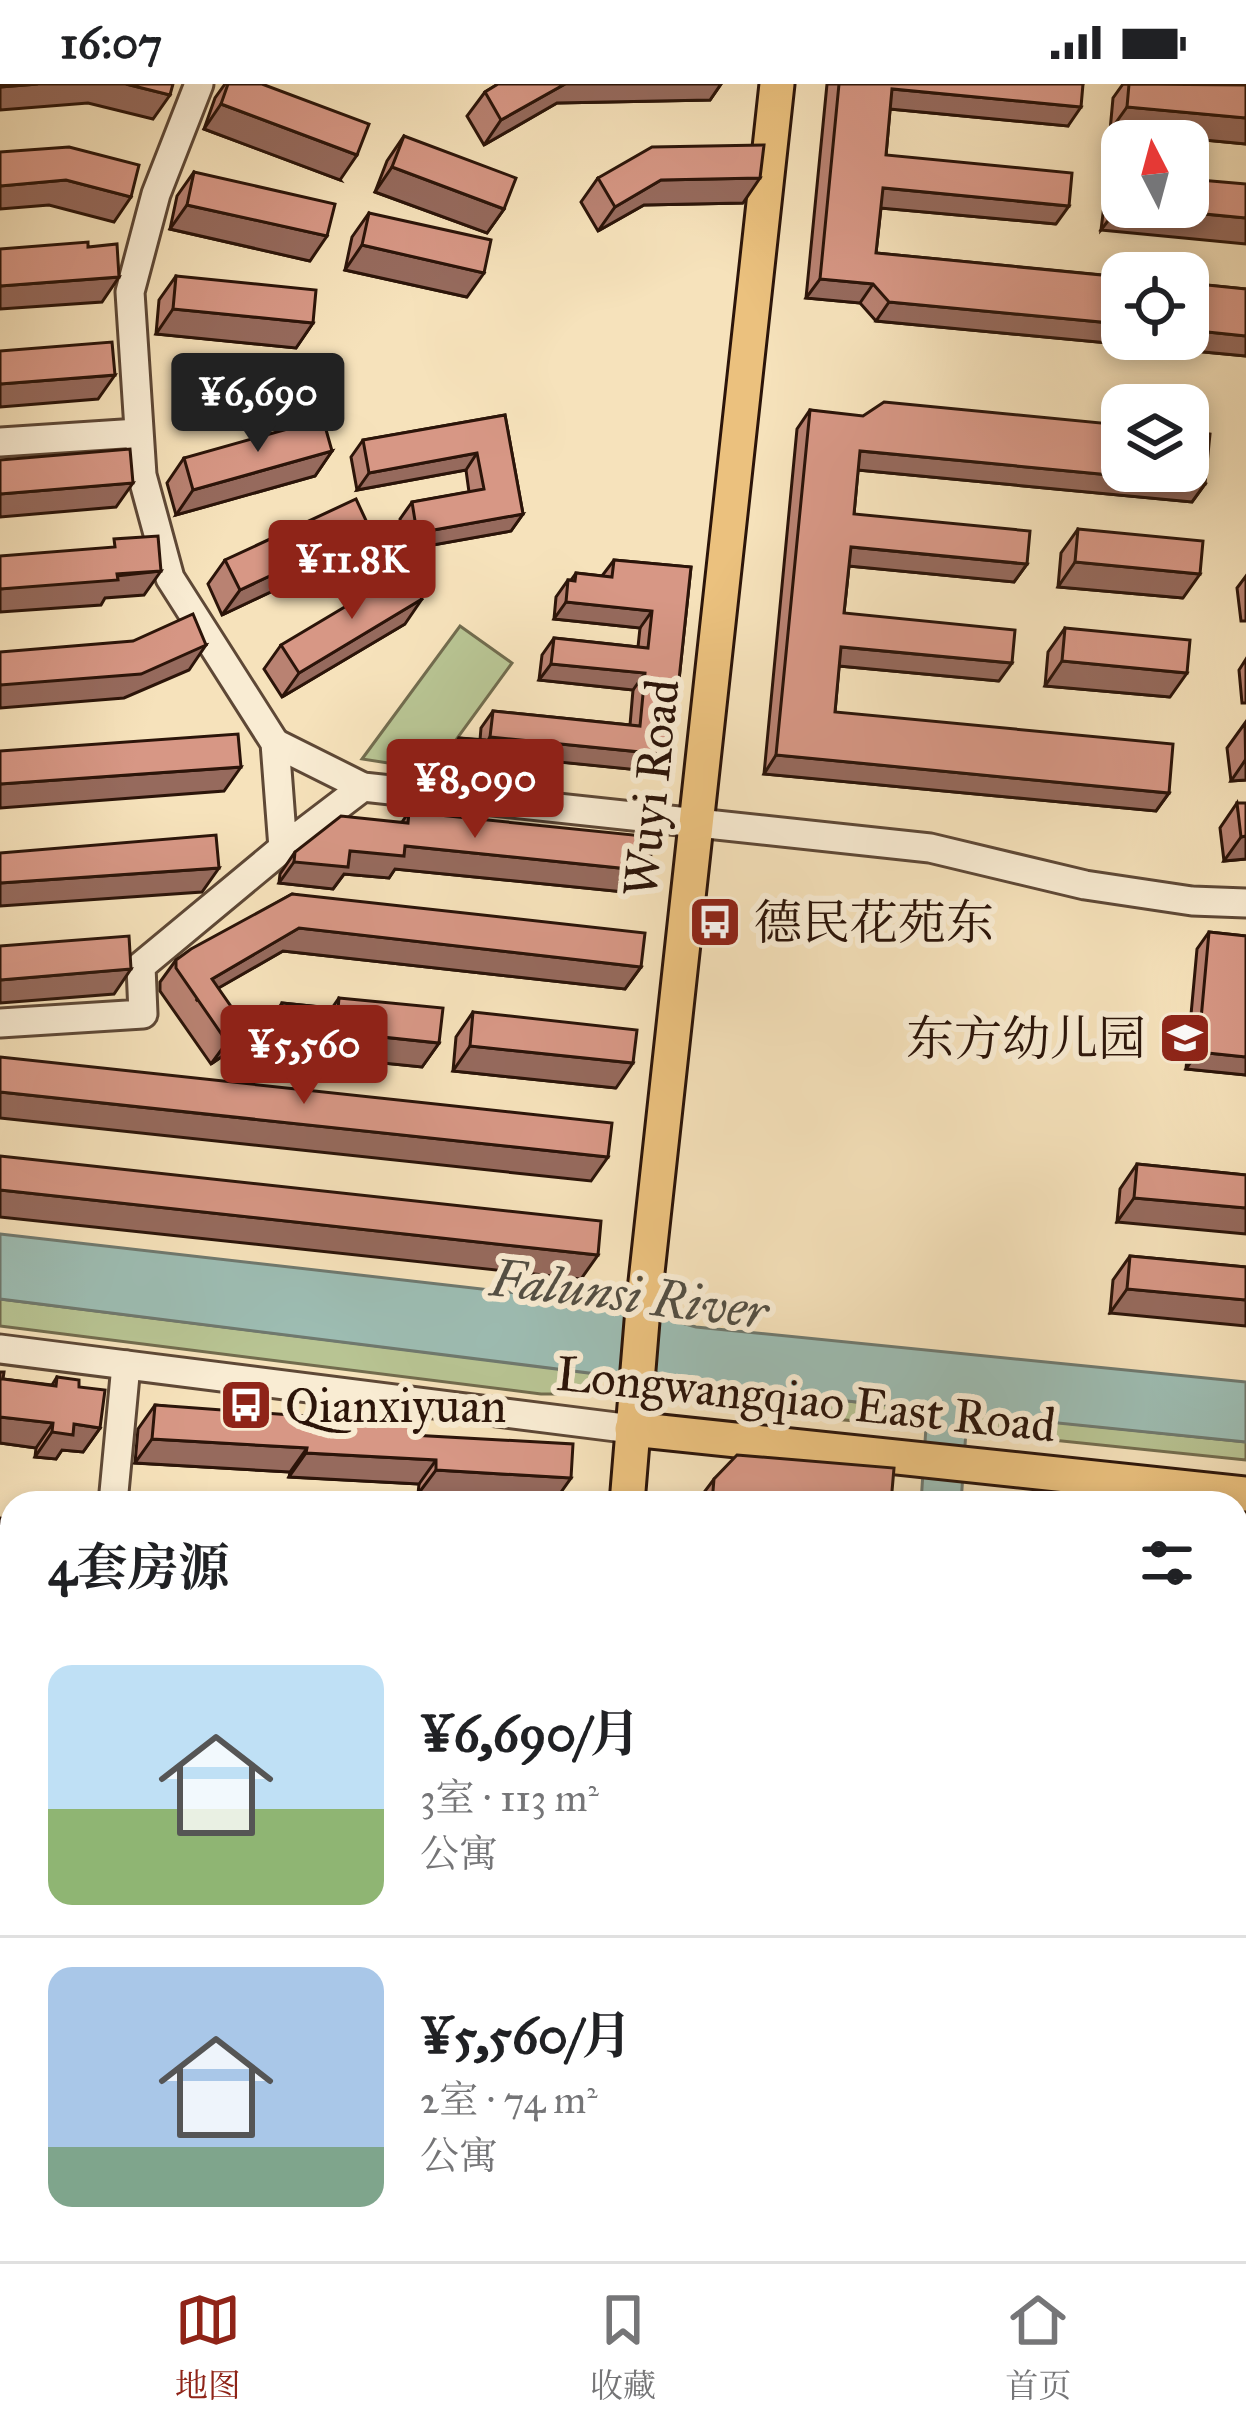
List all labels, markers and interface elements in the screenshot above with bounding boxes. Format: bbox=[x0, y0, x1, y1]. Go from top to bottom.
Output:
text: 16:07 bbox=[60, 15, 162, 70]
north arrow bbox=[1101, 120, 1209, 228]
map controls bbox=[1101, 120, 1209, 492]
button: locate bbox=[1101, 252, 1209, 360]
pin: ¥6,690 bbox=[160, 353, 356, 455]
text: ¥6,690 bbox=[198, 368, 318, 416]
button: layers bbox=[1101, 384, 1209, 492]
pin: ¥11.8K bbox=[254, 520, 450, 622]
text: ¥11.8K bbox=[296, 535, 408, 583]
street label: Wuyi Road bbox=[610, 676, 692, 900]
pin: ¥8,090 bbox=[377, 739, 573, 841]
text: ¥8,090 bbox=[414, 754, 536, 802]
place label: 德民花苑东 bbox=[754, 893, 994, 952]
bus stop icon: 德民花苑东 bbox=[687, 894, 743, 950]
pin: ¥5,560 bbox=[206, 1005, 402, 1107]
place label: 东方幼儿园 bbox=[906, 1009, 1146, 1068]
school or university icon: 东方幼儿园 bbox=[1157, 1010, 1213, 1066]
text: ¥5,560 bbox=[248, 1020, 360, 1068]
water label: Falunsi River bbox=[486, 1247, 774, 1343]
street label: Longwangqiao East Road bbox=[553, 1343, 1059, 1455]
place label: Qianxiyuan bbox=[285, 1376, 506, 1435]
bus stop icon: Qianxiyuan bbox=[218, 1377, 274, 1433]
icon: filters bbox=[1134, 1530, 1200, 1596]
text: 4套房源 bbox=[48, 1537, 229, 1599]
text: ¥6,690/月 bbox=[420, 1703, 641, 1765]
icon: home bbox=[144, 1713, 288, 1857]
text: 3室 · 113 m² bbox=[420, 1774, 599, 1822]
text: 公寓 bbox=[420, 1830, 498, 1878]
text: ¥5,560/月 bbox=[420, 2005, 632, 2067]
icon: home bbox=[144, 2015, 288, 2159]
text: 2室 · 74 m² bbox=[420, 2076, 598, 2124]
text: 公寓 bbox=[420, 2132, 498, 2180]
tab: 地图 bbox=[175, 2287, 241, 2406]
tab: 收藏 bbox=[590, 2287, 656, 2406]
tab: 首页 bbox=[1005, 2287, 1071, 2406]

